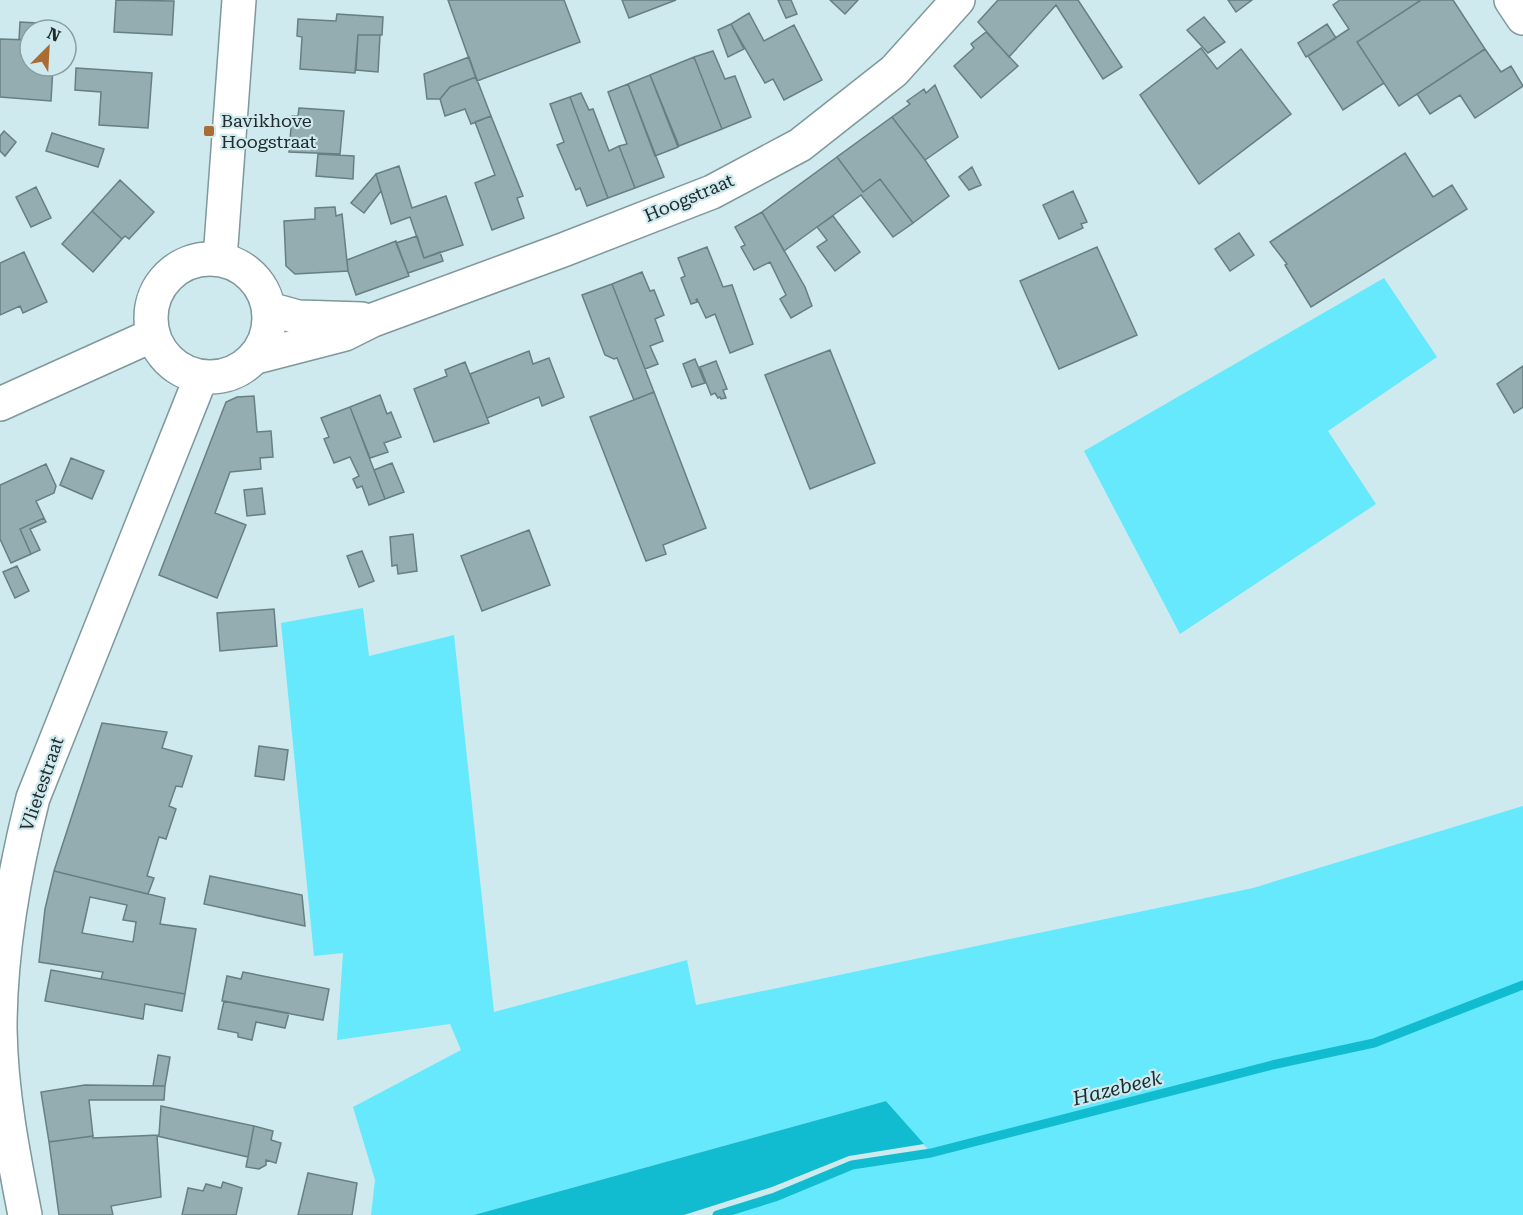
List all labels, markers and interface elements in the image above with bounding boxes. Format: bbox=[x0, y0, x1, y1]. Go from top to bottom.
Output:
north arrow bbox=[18, 18, 78, 78]
text: N bbox=[44, 24, 63, 46]
place label: Bavikhove Hoogstraat bbox=[221, 110, 317, 152]
marker: Bavikhove Hoogstraat bbox=[202, 124, 216, 138]
street label: Hoogstraat bbox=[641, 169, 737, 226]
street label: Vlietestraat bbox=[16, 733, 68, 834]
water label: Hazebeek bbox=[1069, 1065, 1164, 1111]

